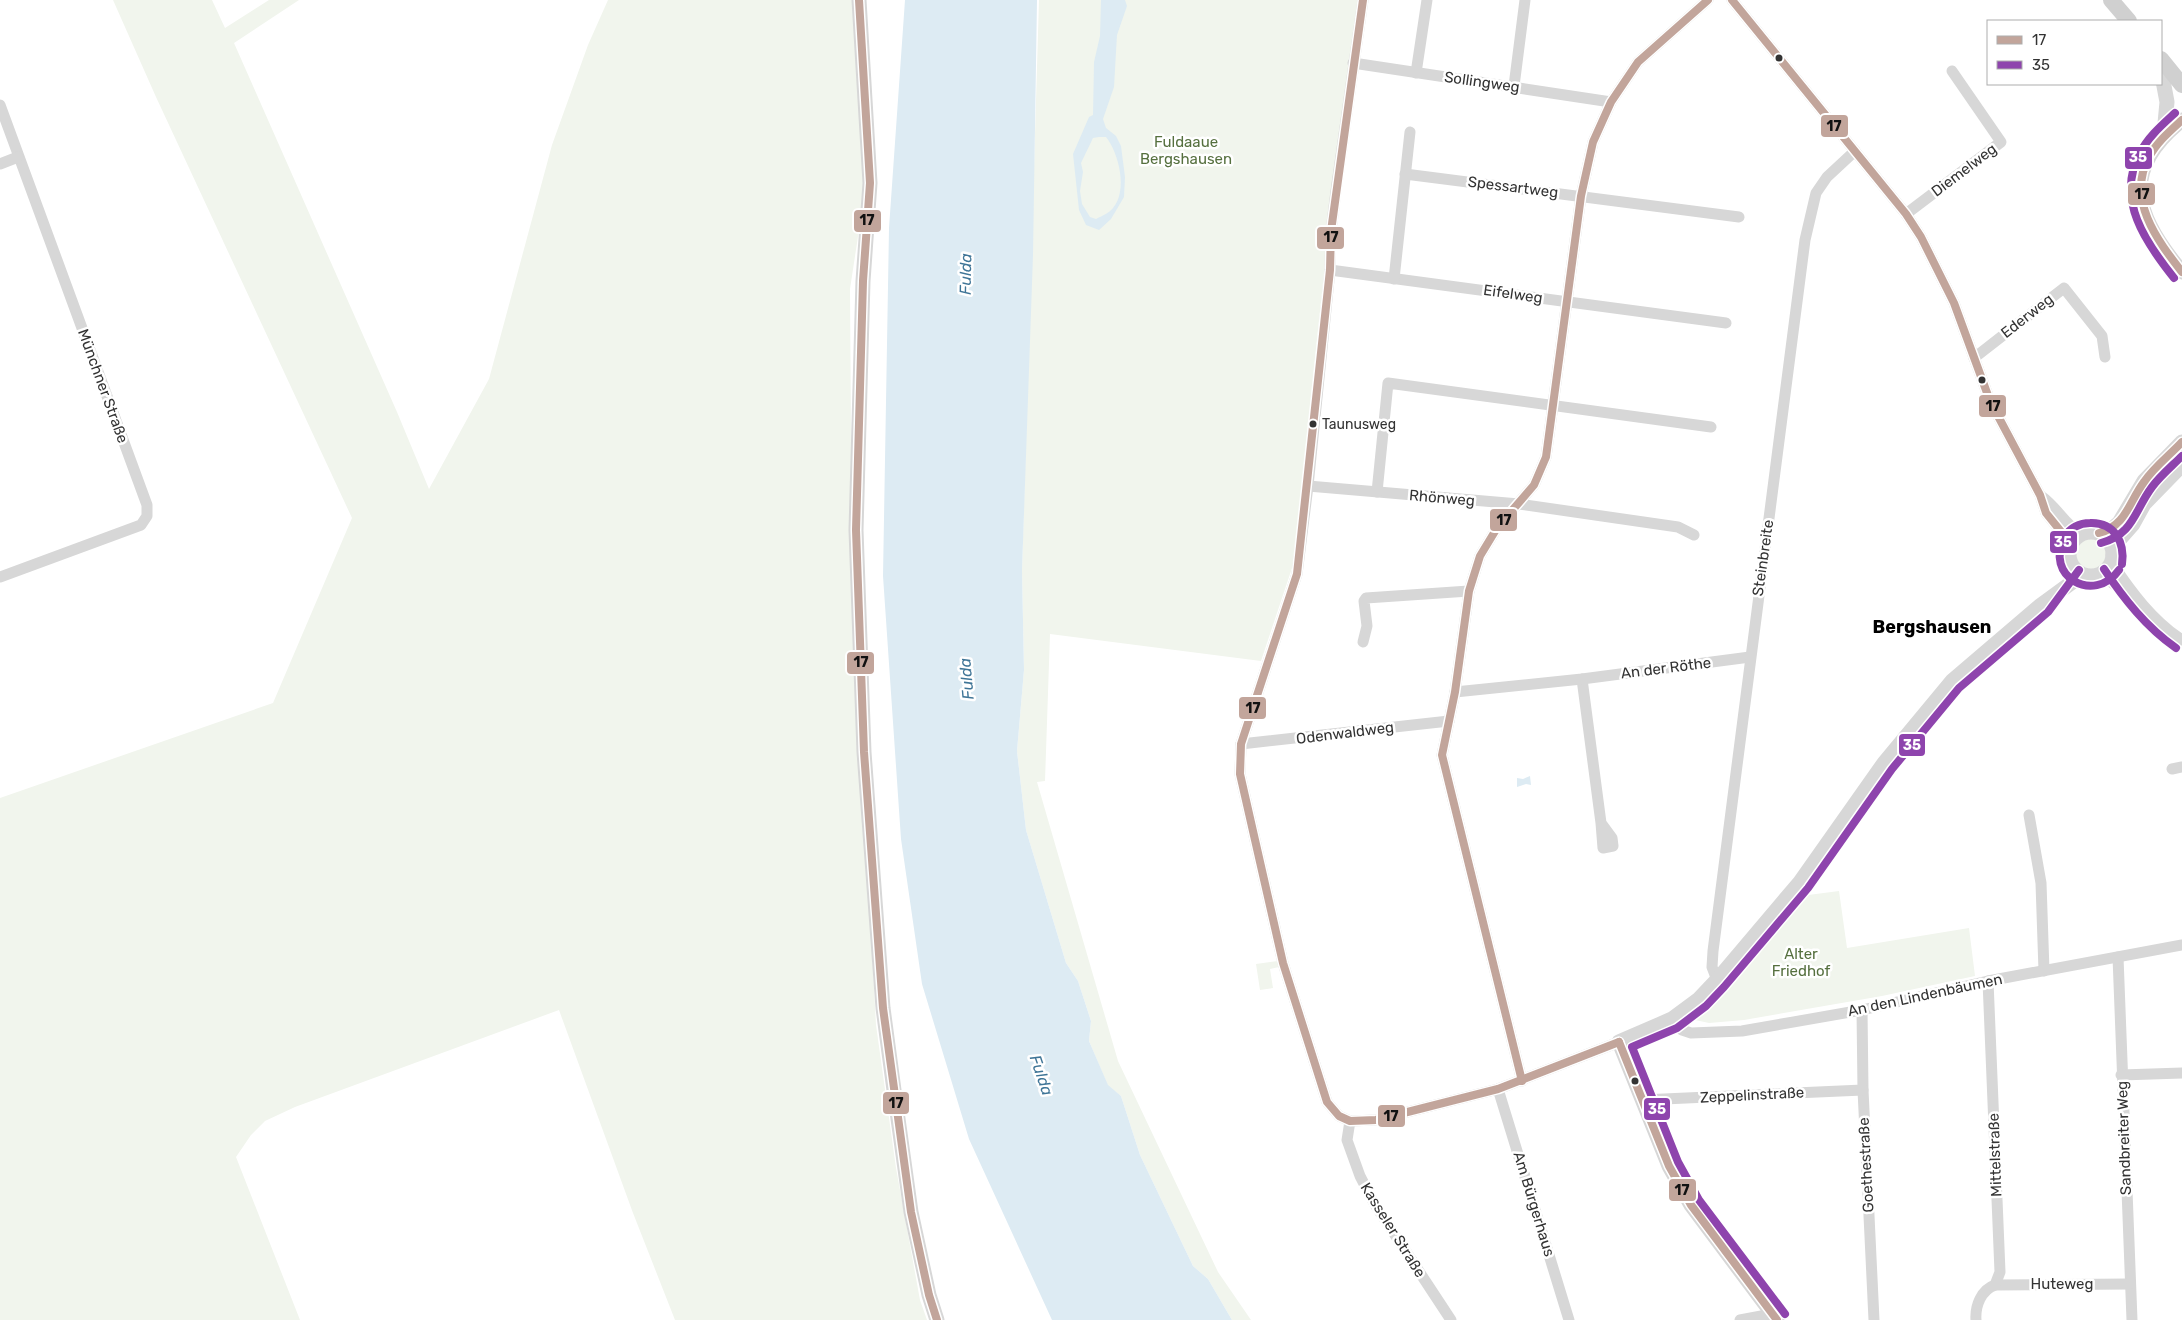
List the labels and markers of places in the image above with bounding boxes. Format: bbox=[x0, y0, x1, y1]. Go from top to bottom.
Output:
unlabelled marker bbox=[1774, 53, 1784, 63]
unlabelled marker bbox=[1977, 375, 1987, 385]
place label: Taunusweg bbox=[1322, 416, 1396, 433]
marker: Taunusweg bbox=[1308, 419, 1318, 429]
unlabelled marker bbox=[1630, 1076, 1640, 1086]

